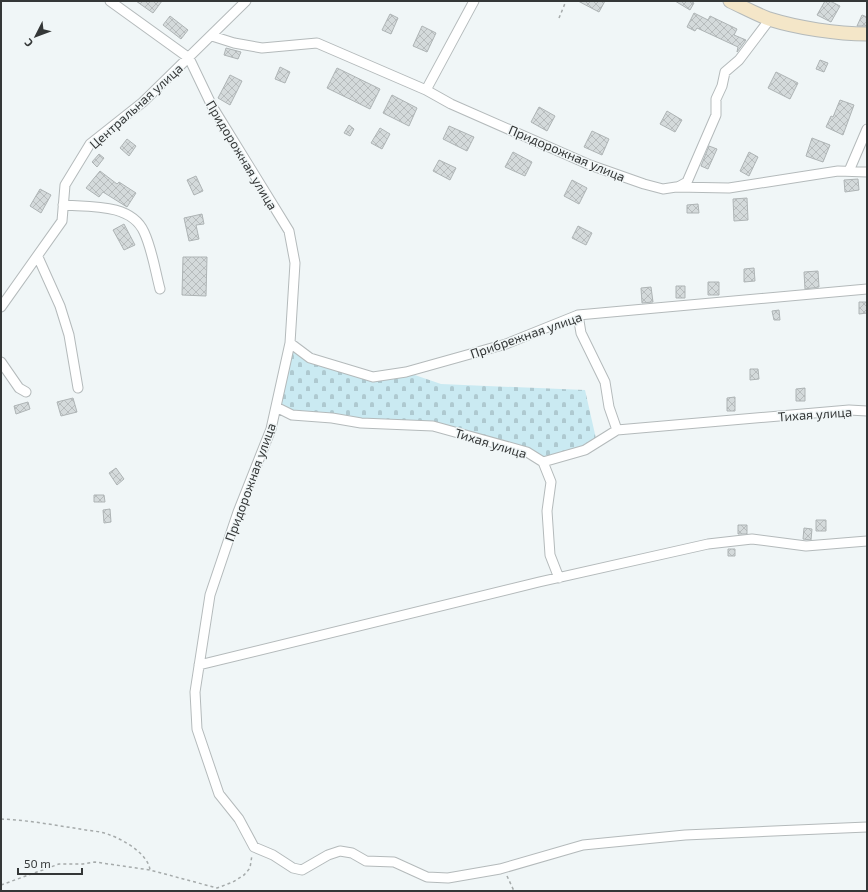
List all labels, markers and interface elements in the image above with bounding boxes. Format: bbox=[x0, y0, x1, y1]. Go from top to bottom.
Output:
north arrow bbox=[16, 16, 56, 56]
text: С bbox=[21, 36, 35, 50]
street label: Центральная улица bbox=[86, 60, 186, 152]
street label: Придорожная улица bbox=[203, 97, 281, 213]
street label: Придорожная улица bbox=[506, 121, 628, 185]
street label: Прибрежная улица bbox=[468, 308, 584, 362]
street label: Тихая улица bbox=[777, 403, 853, 425]
street label: Придорожная улица bbox=[221, 420, 279, 544]
street label: Тихая улица bbox=[453, 424, 529, 462]
scale bar bbox=[18, 850, 82, 876]
text: 50 m bbox=[24, 856, 51, 870]

